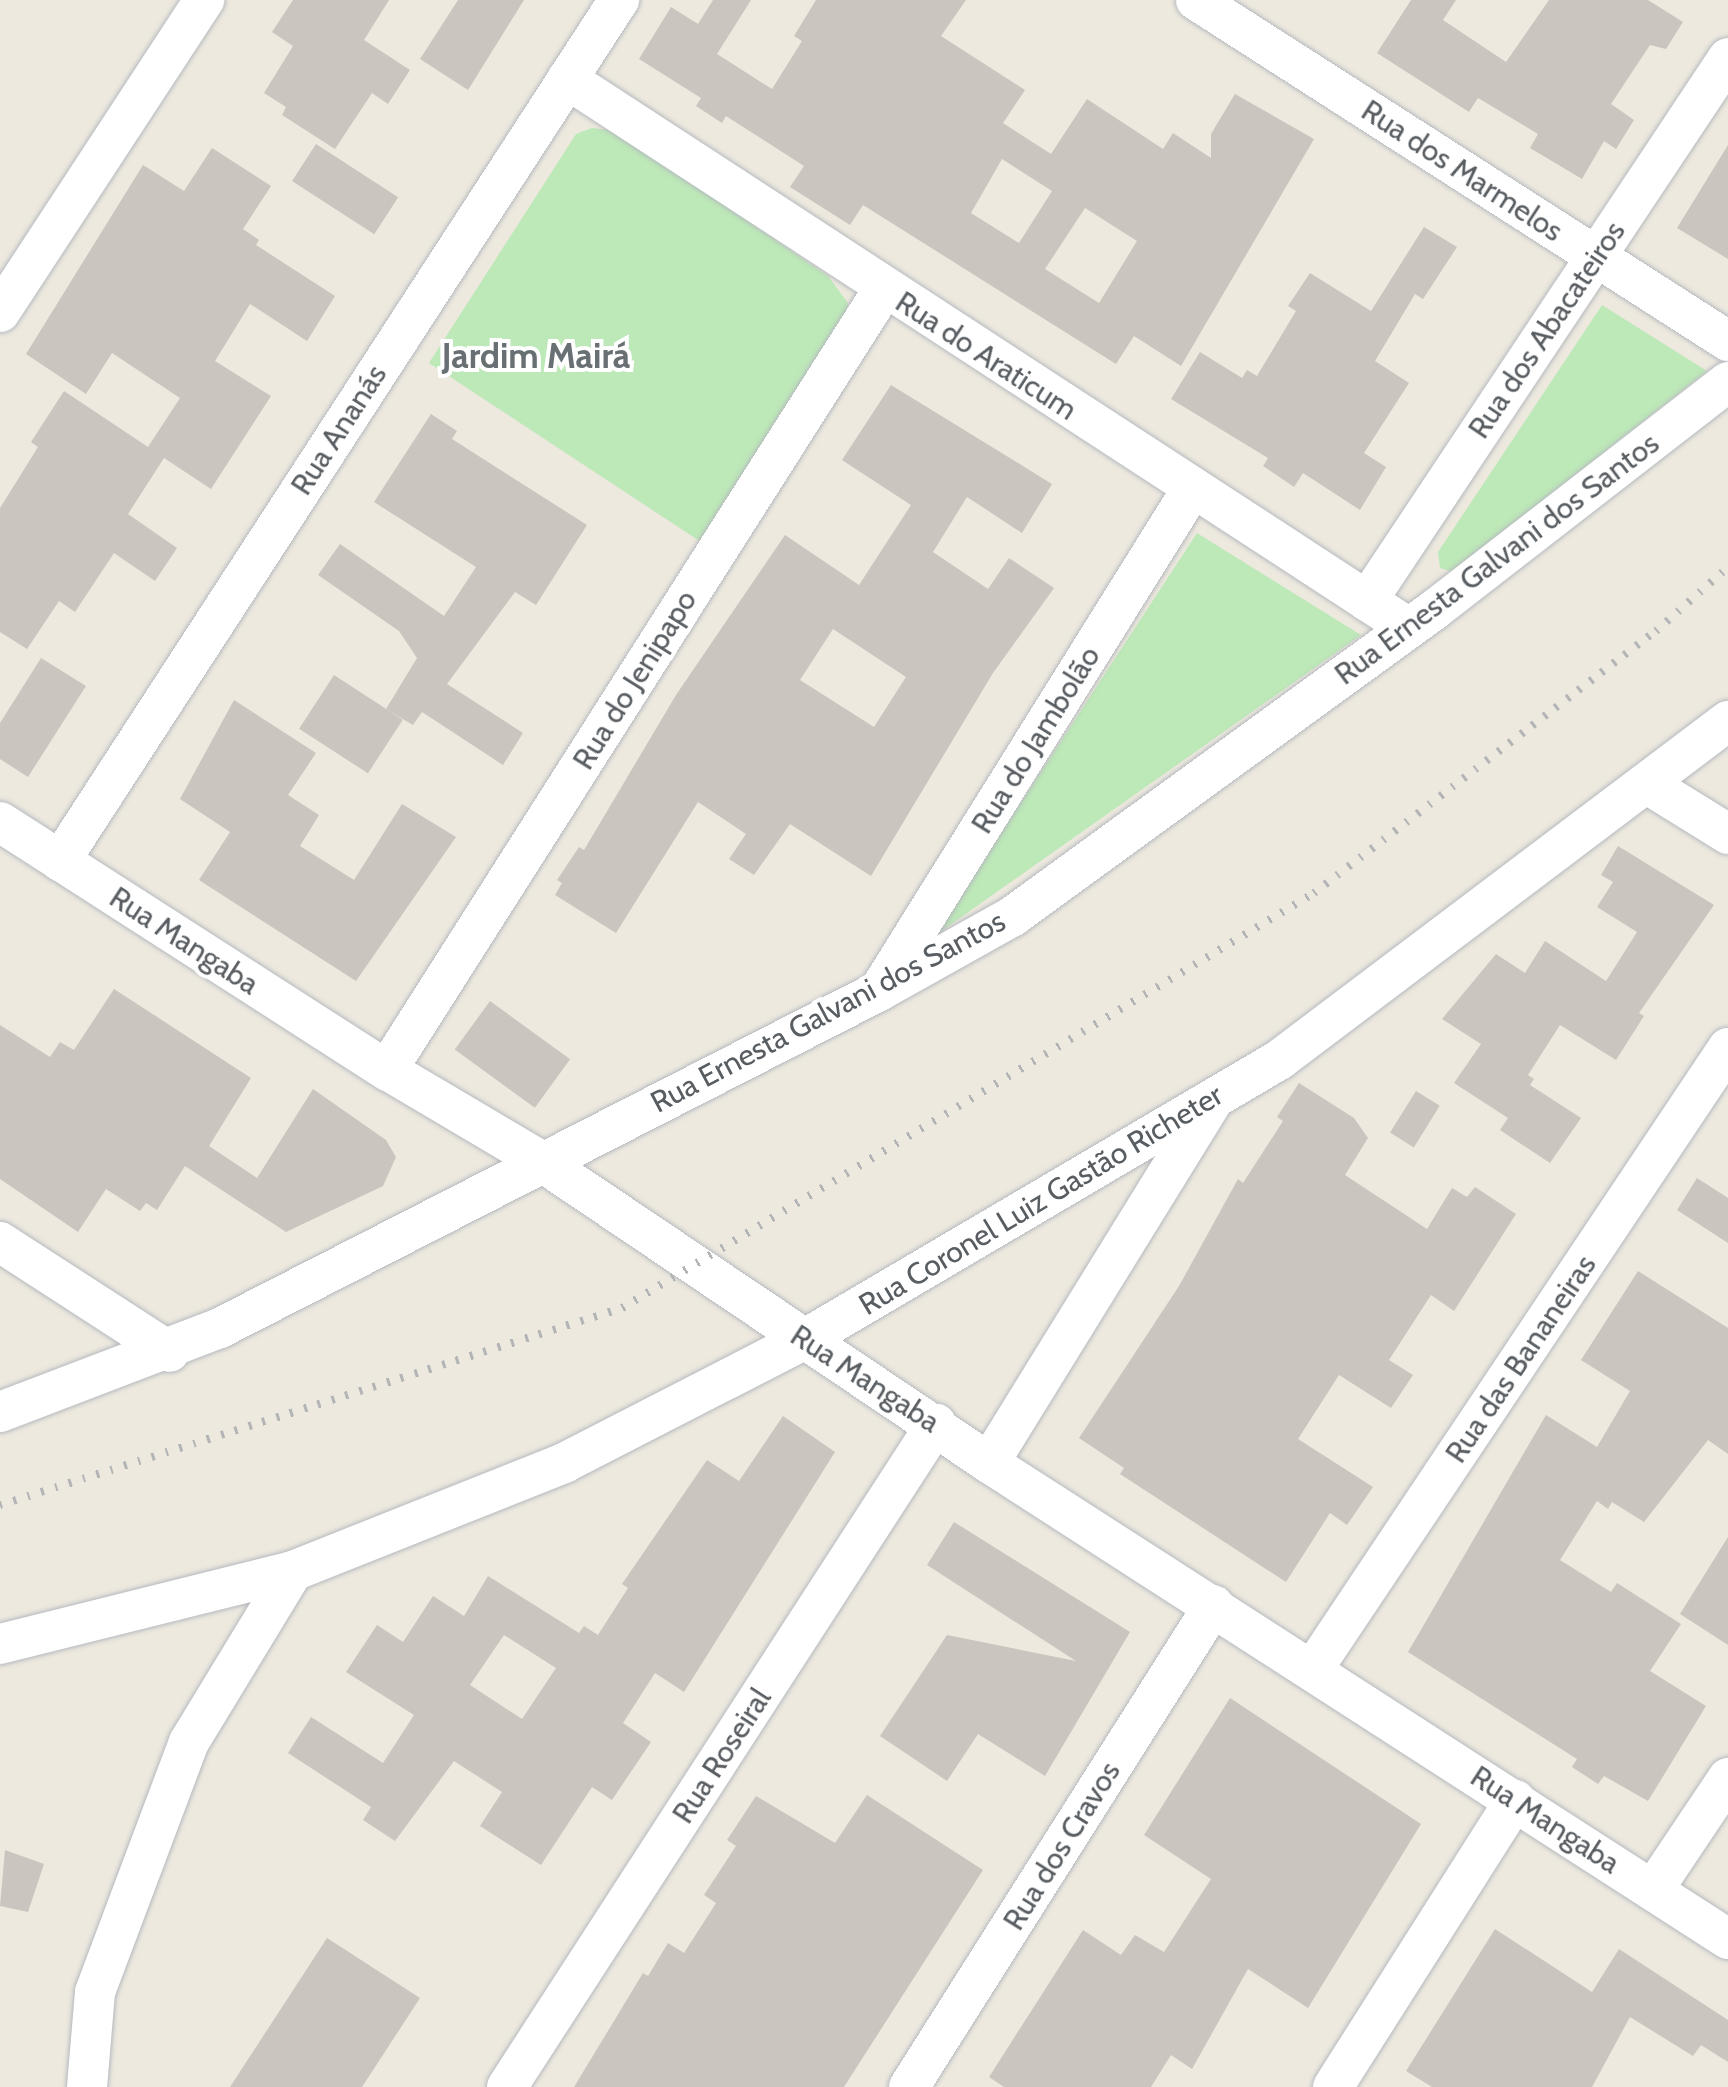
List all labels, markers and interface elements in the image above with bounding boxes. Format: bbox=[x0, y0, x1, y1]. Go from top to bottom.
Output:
street label: Rua dos Marmelos bbox=[1355, 93, 1569, 249]
street label: Rua dos Abacateiros bbox=[1461, 215, 1633, 445]
street label: Rua do Araticum bbox=[889, 284, 1083, 428]
district label: Jardim Mairá bbox=[442, 335, 630, 377]
street label: Rua Ananás bbox=[284, 358, 394, 502]
street label: Rua Ernesta Galvani dos Santos bbox=[1328, 425, 1666, 693]
street label: Rua do Jenipapo bbox=[566, 584, 704, 776]
street label: Rua do Jambolão bbox=[964, 640, 1108, 840]
street label: Rua Mangaba bbox=[103, 880, 265, 1002]
street label: Rua Ernesta Galvani dos Santos bbox=[645, 903, 1011, 1121]
street label: Rua Coronel Luiz Gastão Richeter bbox=[853, 1077, 1229, 1323]
street label: Rua das Bananeiras bbox=[1438, 1248, 1604, 1470]
street label: Rua Mangaba bbox=[784, 1318, 946, 1440]
street label: Rua Roseiral bbox=[665, 1682, 779, 1830]
street label: Rua dos Cravos bbox=[996, 1755, 1128, 1937]
street label: Rua Mangaba bbox=[1464, 1759, 1626, 1881]

